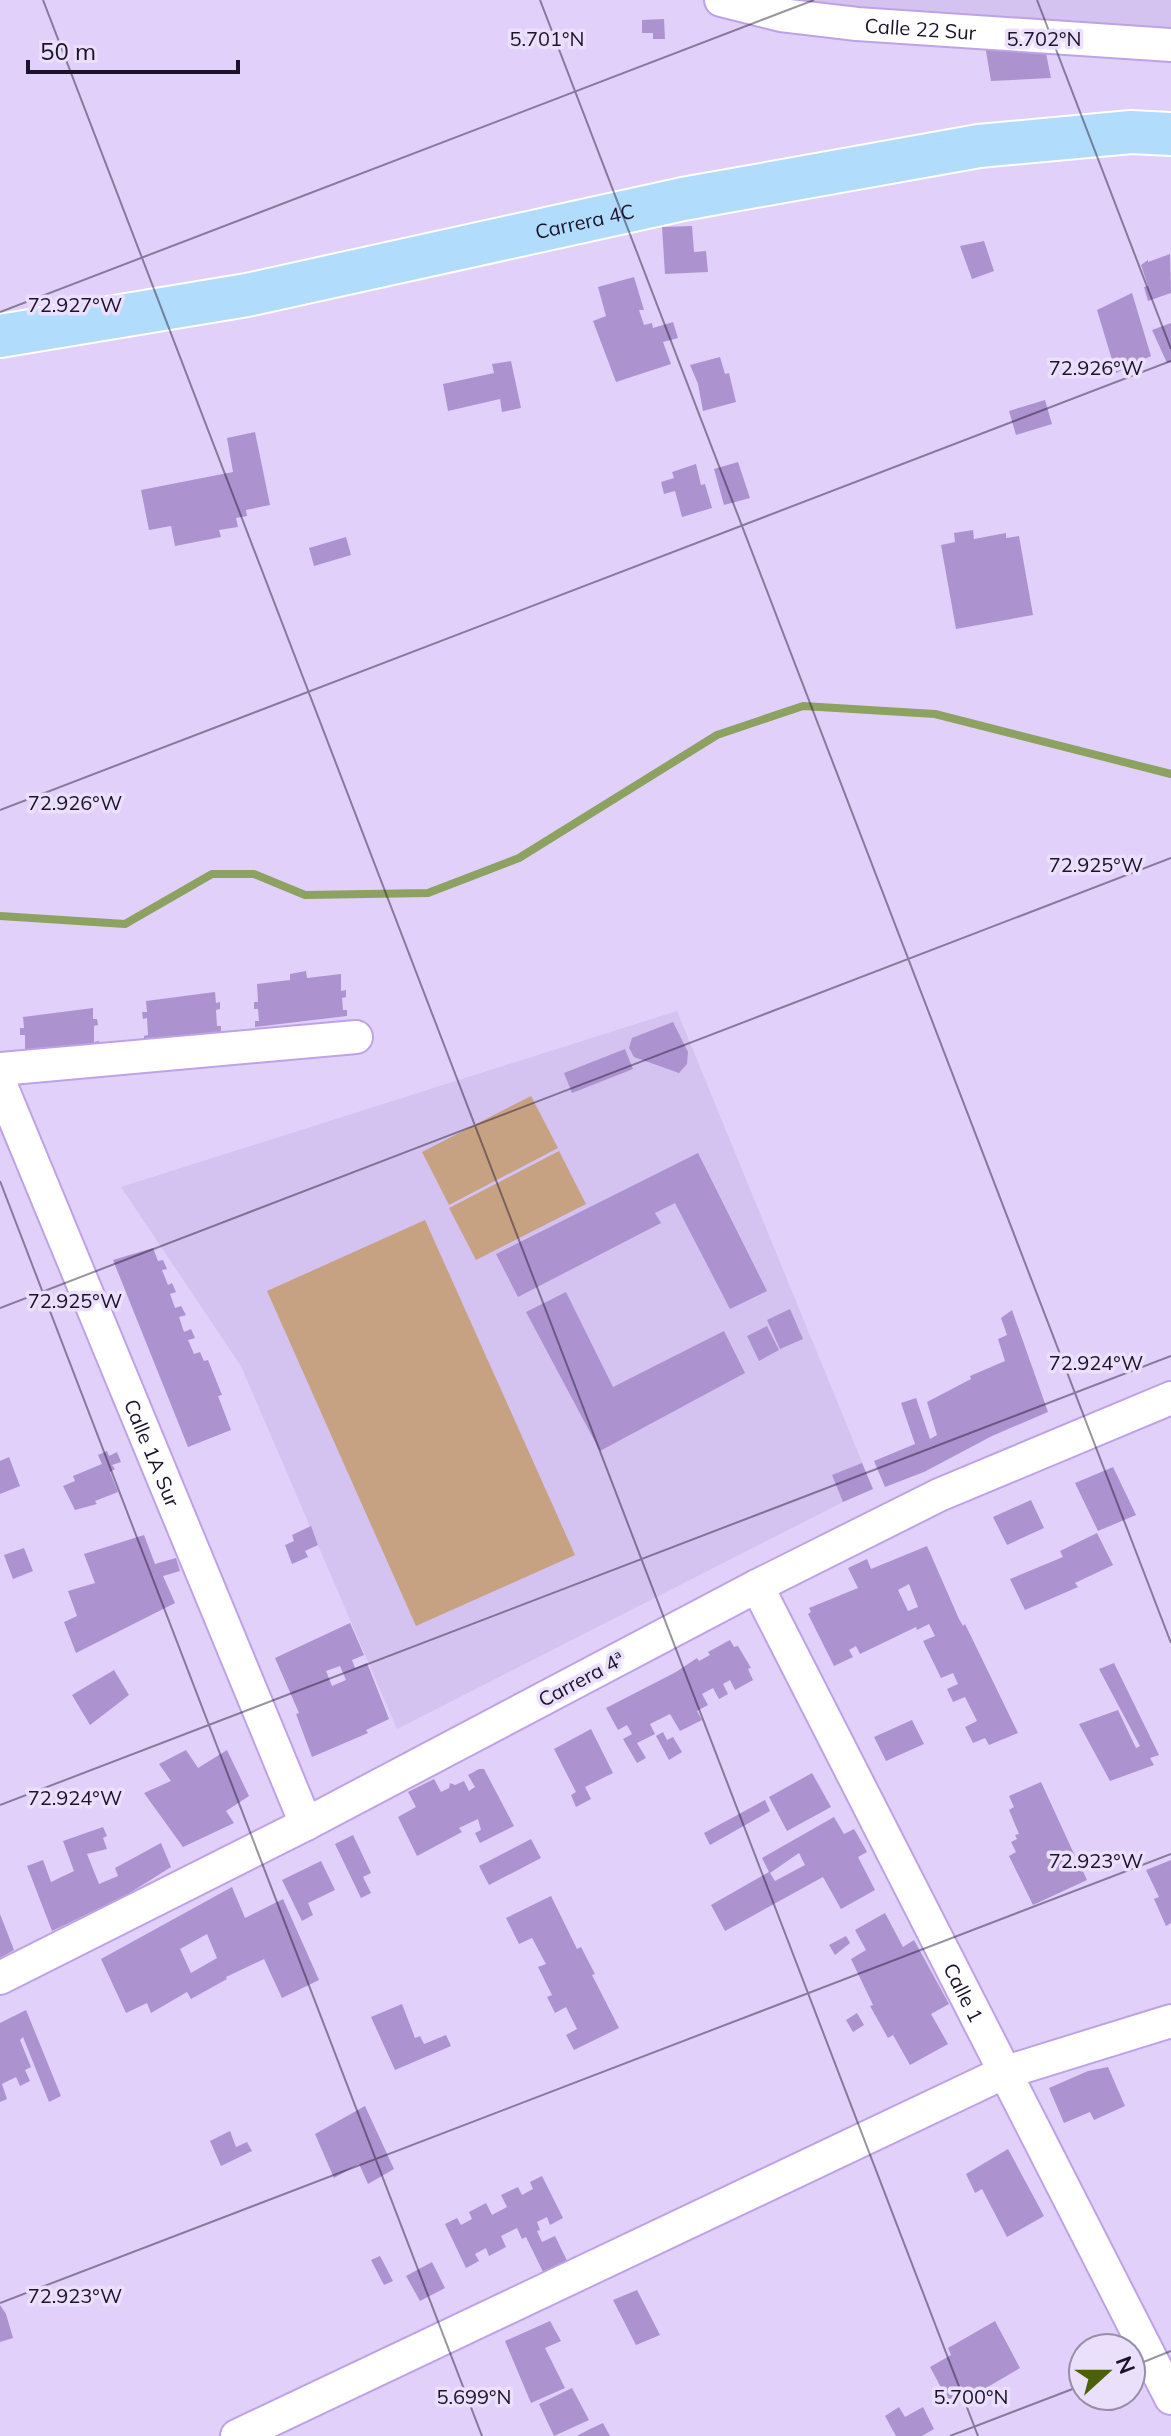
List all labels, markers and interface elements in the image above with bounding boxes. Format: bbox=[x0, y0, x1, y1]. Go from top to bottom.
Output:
street label: Calle 22 Sur bbox=[864, 12, 978, 44]
scale bar bbox=[28, 24, 238, 74]
text: 5.701°N bbox=[510, 26, 584, 51]
text: 5.702°N bbox=[1007, 26, 1081, 51]
text: 50 m bbox=[40, 36, 96, 66]
street label: Carrera 4C bbox=[533, 198, 636, 244]
text: 72.927°W bbox=[28, 292, 122, 317]
text: 72.926°W bbox=[1049, 355, 1143, 380]
text: 72.926°W bbox=[28, 790, 122, 815]
text: 72.925°W bbox=[1049, 852, 1143, 877]
text: 72.925°W bbox=[28, 1288, 122, 1313]
text: 72.924°W bbox=[1049, 1350, 1143, 1375]
street label: Calle 1A Sur bbox=[119, 1395, 186, 1511]
street label: Carrera 4ª bbox=[534, 1646, 628, 1712]
text: 72.924°W bbox=[28, 1785, 122, 1810]
text: 72.923°W bbox=[1049, 1848, 1143, 1873]
street label: Calle 1 bbox=[939, 1958, 990, 2026]
text: 72.923°W bbox=[28, 2283, 122, 2308]
north arrow bbox=[1067, 2332, 1147, 2412]
text: N bbox=[1110, 2352, 1142, 2378]
text: 5.699°N bbox=[437, 2384, 511, 2409]
text: 5.700°N bbox=[934, 2384, 1008, 2409]

